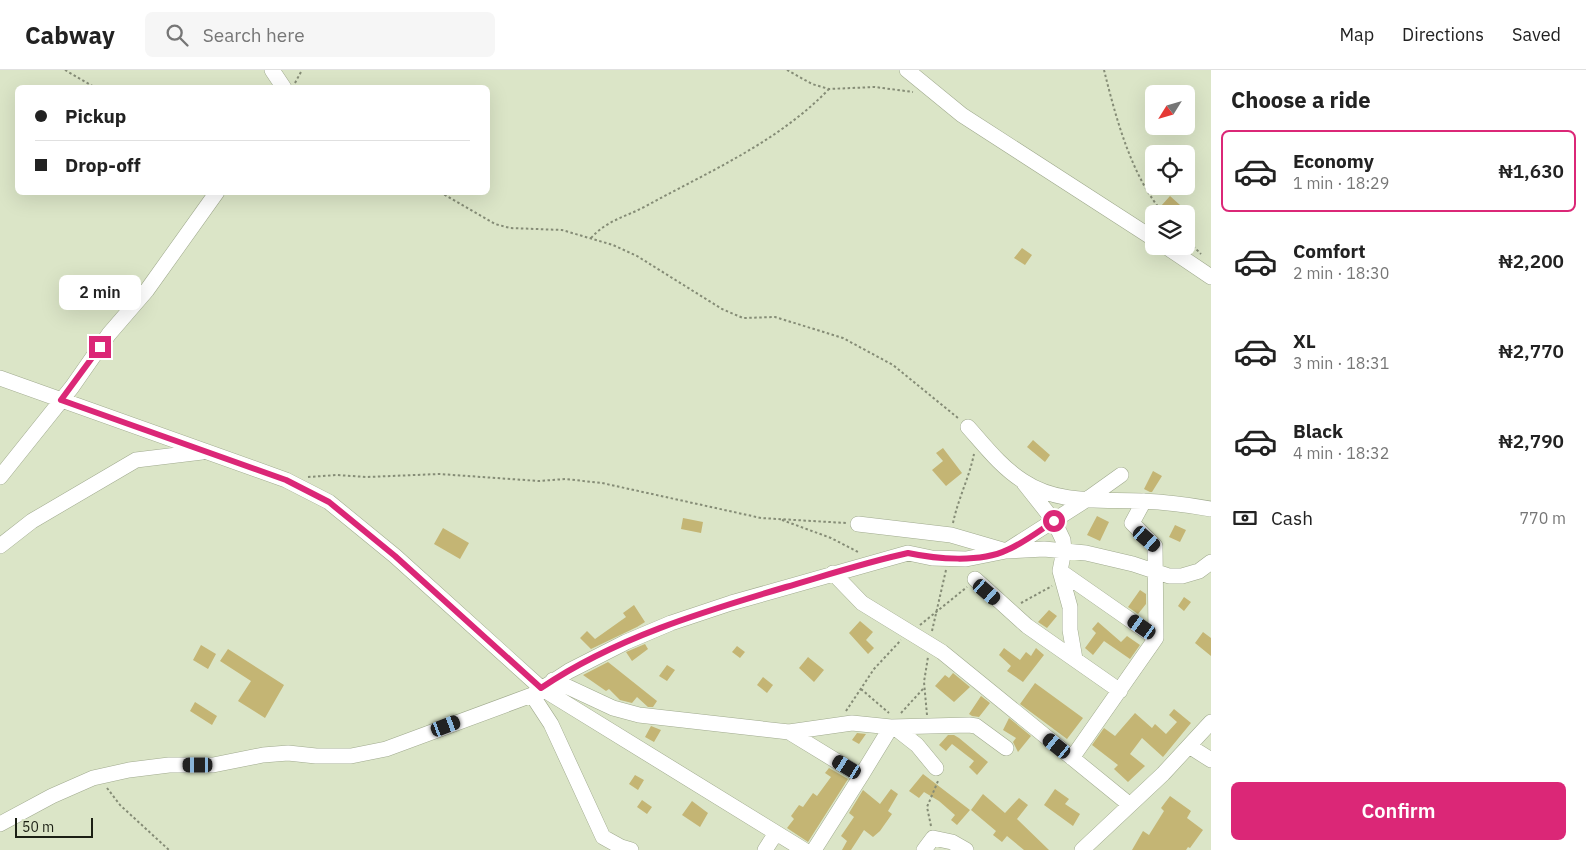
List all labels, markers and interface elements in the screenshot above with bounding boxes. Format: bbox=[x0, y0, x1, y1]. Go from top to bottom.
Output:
search box bbox=[145, 12, 495, 57]
text: Cabway bbox=[25, 19, 115, 51]
icon: search bbox=[163, 21, 191, 49]
text: Search here bbox=[203, 23, 305, 47]
text: Map bbox=[1339, 23, 1374, 46]
text: Directions bbox=[1402, 23, 1484, 46]
text: Saved bbox=[1512, 23, 1561, 46]
north arrow bbox=[1145, 85, 1195, 135]
map controls bbox=[1145, 85, 1195, 255]
text: Choose a ride bbox=[1231, 85, 1371, 114]
text: Pickup bbox=[65, 104, 126, 128]
button: locate bbox=[1145, 145, 1195, 195]
icon: car bbox=[1233, 149, 1278, 194]
text: Economy bbox=[1293, 149, 1374, 173]
text: Drop-off bbox=[65, 153, 141, 177]
text: ₦1,630 bbox=[1498, 159, 1564, 183]
text: 1 min · 18:29 bbox=[1293, 173, 1389, 193]
button: layers bbox=[1145, 205, 1195, 255]
icon: car bbox=[1233, 239, 1278, 284]
text: Comfort bbox=[1293, 239, 1366, 263]
text: ₦2,200 bbox=[1498, 249, 1564, 273]
text: 2 min · 18:30 bbox=[1293, 263, 1389, 283]
callout: 2 min bbox=[59, 274, 141, 310]
text: 2 min bbox=[79, 282, 121, 302]
icon: car bbox=[1233, 329, 1278, 374]
text: XL bbox=[1293, 329, 1316, 353]
route end bbox=[89, 336, 111, 358]
text: ₦2,770 bbox=[1498, 339, 1564, 363]
text: 3 min · 18:31 bbox=[1293, 353, 1389, 373]
icon: car bbox=[1233, 419, 1278, 464]
text: Black bbox=[1293, 419, 1343, 443]
text: ₦2,790 bbox=[1498, 429, 1564, 453]
text: 4 min · 18:32 bbox=[1293, 443, 1389, 463]
icon: cash bbox=[1231, 504, 1259, 532]
text: Cash bbox=[1271, 506, 1313, 530]
text: 770 m bbox=[1519, 508, 1566, 528]
route start bbox=[1043, 510, 1065, 532]
car bbox=[1130, 523, 1163, 555]
car bbox=[970, 576, 1003, 608]
car bbox=[1125, 612, 1158, 642]
car bbox=[429, 714, 462, 738]
car bbox=[1040, 731, 1073, 761]
car bbox=[830, 753, 863, 781]
car bbox=[183, 758, 213, 773]
button: Confirm bbox=[1231, 782, 1566, 840]
scale bar bbox=[15, 815, 92, 838]
text: 50 m bbox=[22, 818, 54, 836]

